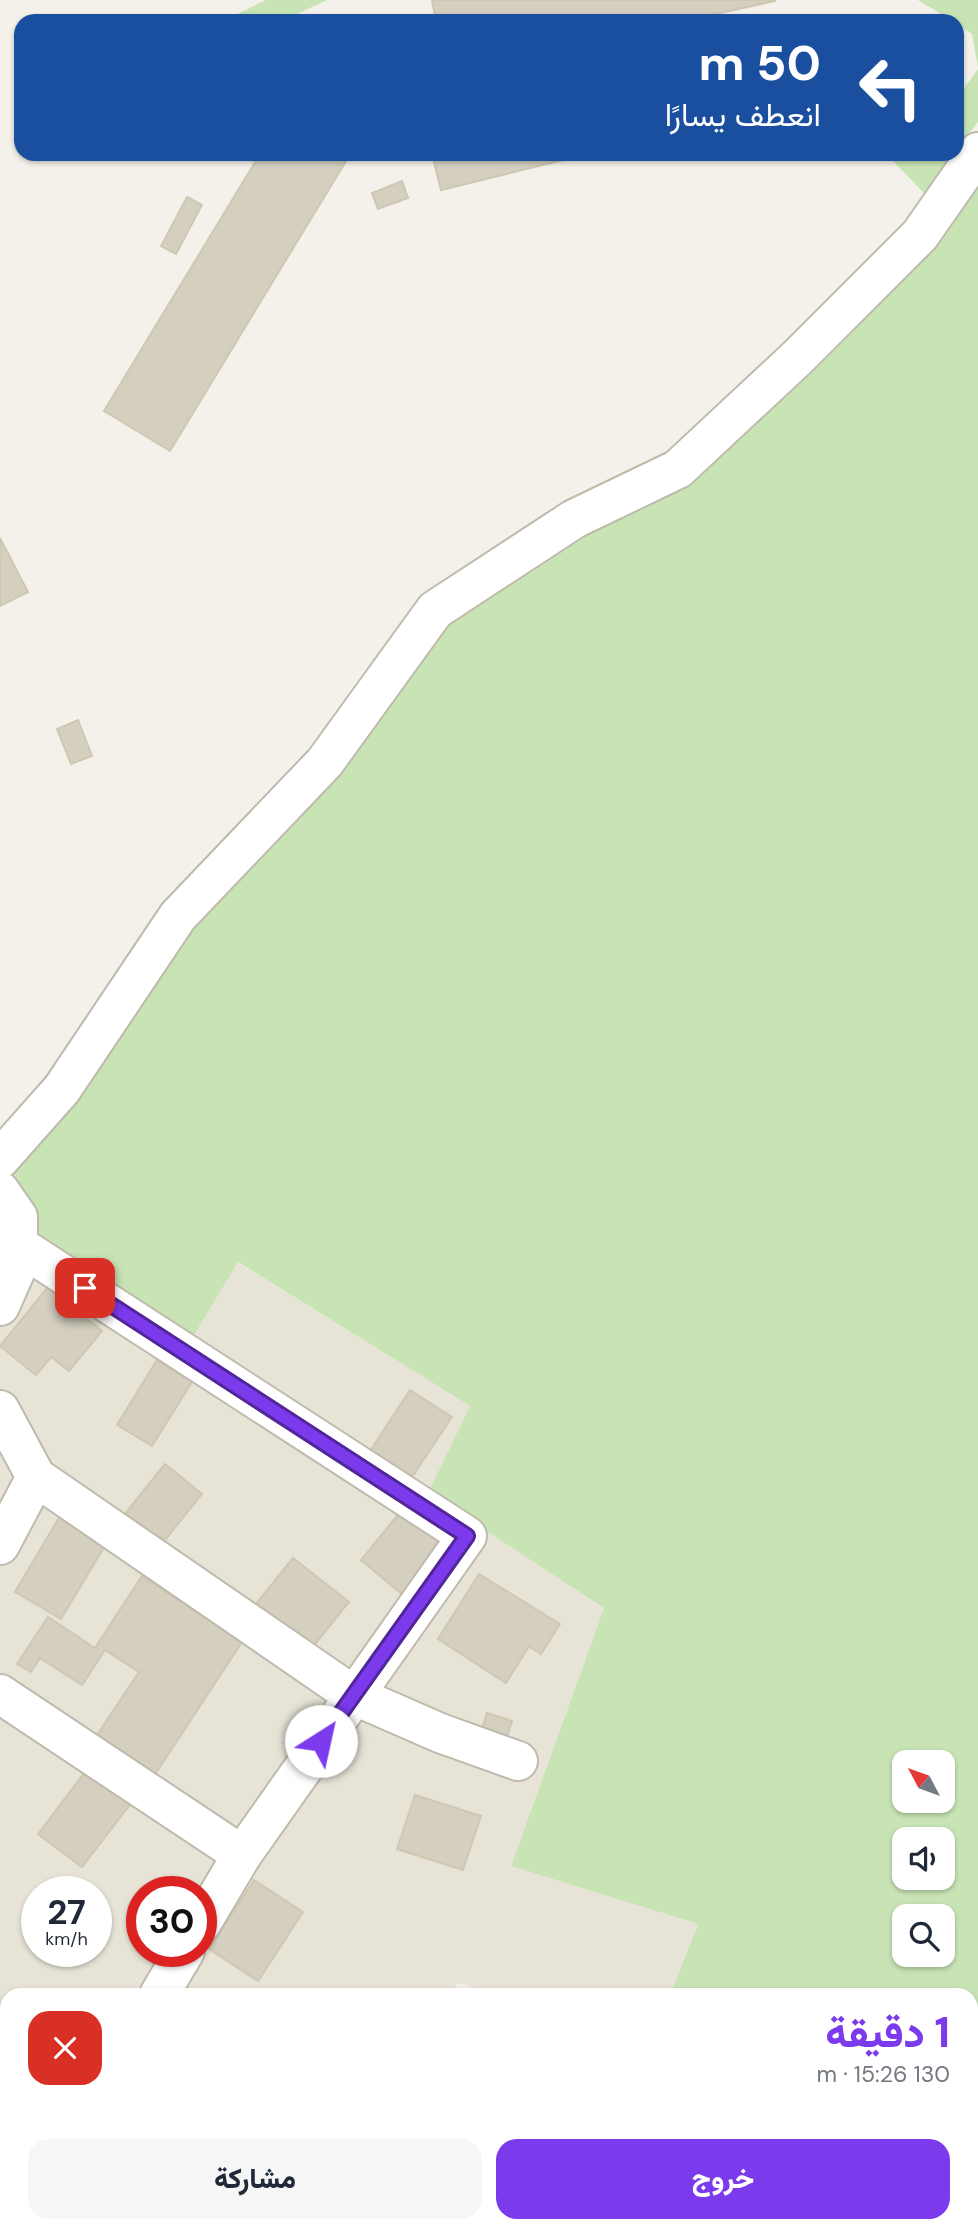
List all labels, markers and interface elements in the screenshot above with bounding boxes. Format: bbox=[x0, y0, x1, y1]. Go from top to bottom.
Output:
text: 50 m bbox=[698, 31, 821, 95]
icon: left bbox=[845, 42, 936, 133]
text: انعطف يسارًا bbox=[665, 94, 821, 136]
pin bbox=[55, 1258, 115, 1318]
icon: arrive bbox=[66, 1269, 104, 1307]
position arrow bbox=[284, 1704, 358, 1778]
north arrow bbox=[892, 1750, 956, 1813]
map controls bbox=[892, 1750, 955, 1967]
button: sound bbox=[892, 1827, 955, 1890]
speed limit sign: 30 bbox=[126, 1876, 217, 1967]
text: 27 bbox=[47, 1889, 86, 1935]
button: search bbox=[892, 1904, 955, 1967]
text: km/h bbox=[45, 1927, 88, 1951]
text: 1 دقيقة bbox=[825, 2005, 950, 2060]
button: close bbox=[28, 2011, 102, 2085]
text: 130 m · 15:26 bbox=[817, 2059, 950, 2089]
button: مشاركة bbox=[28, 2139, 482, 2219]
button: خروج bbox=[496, 2139, 950, 2219]

